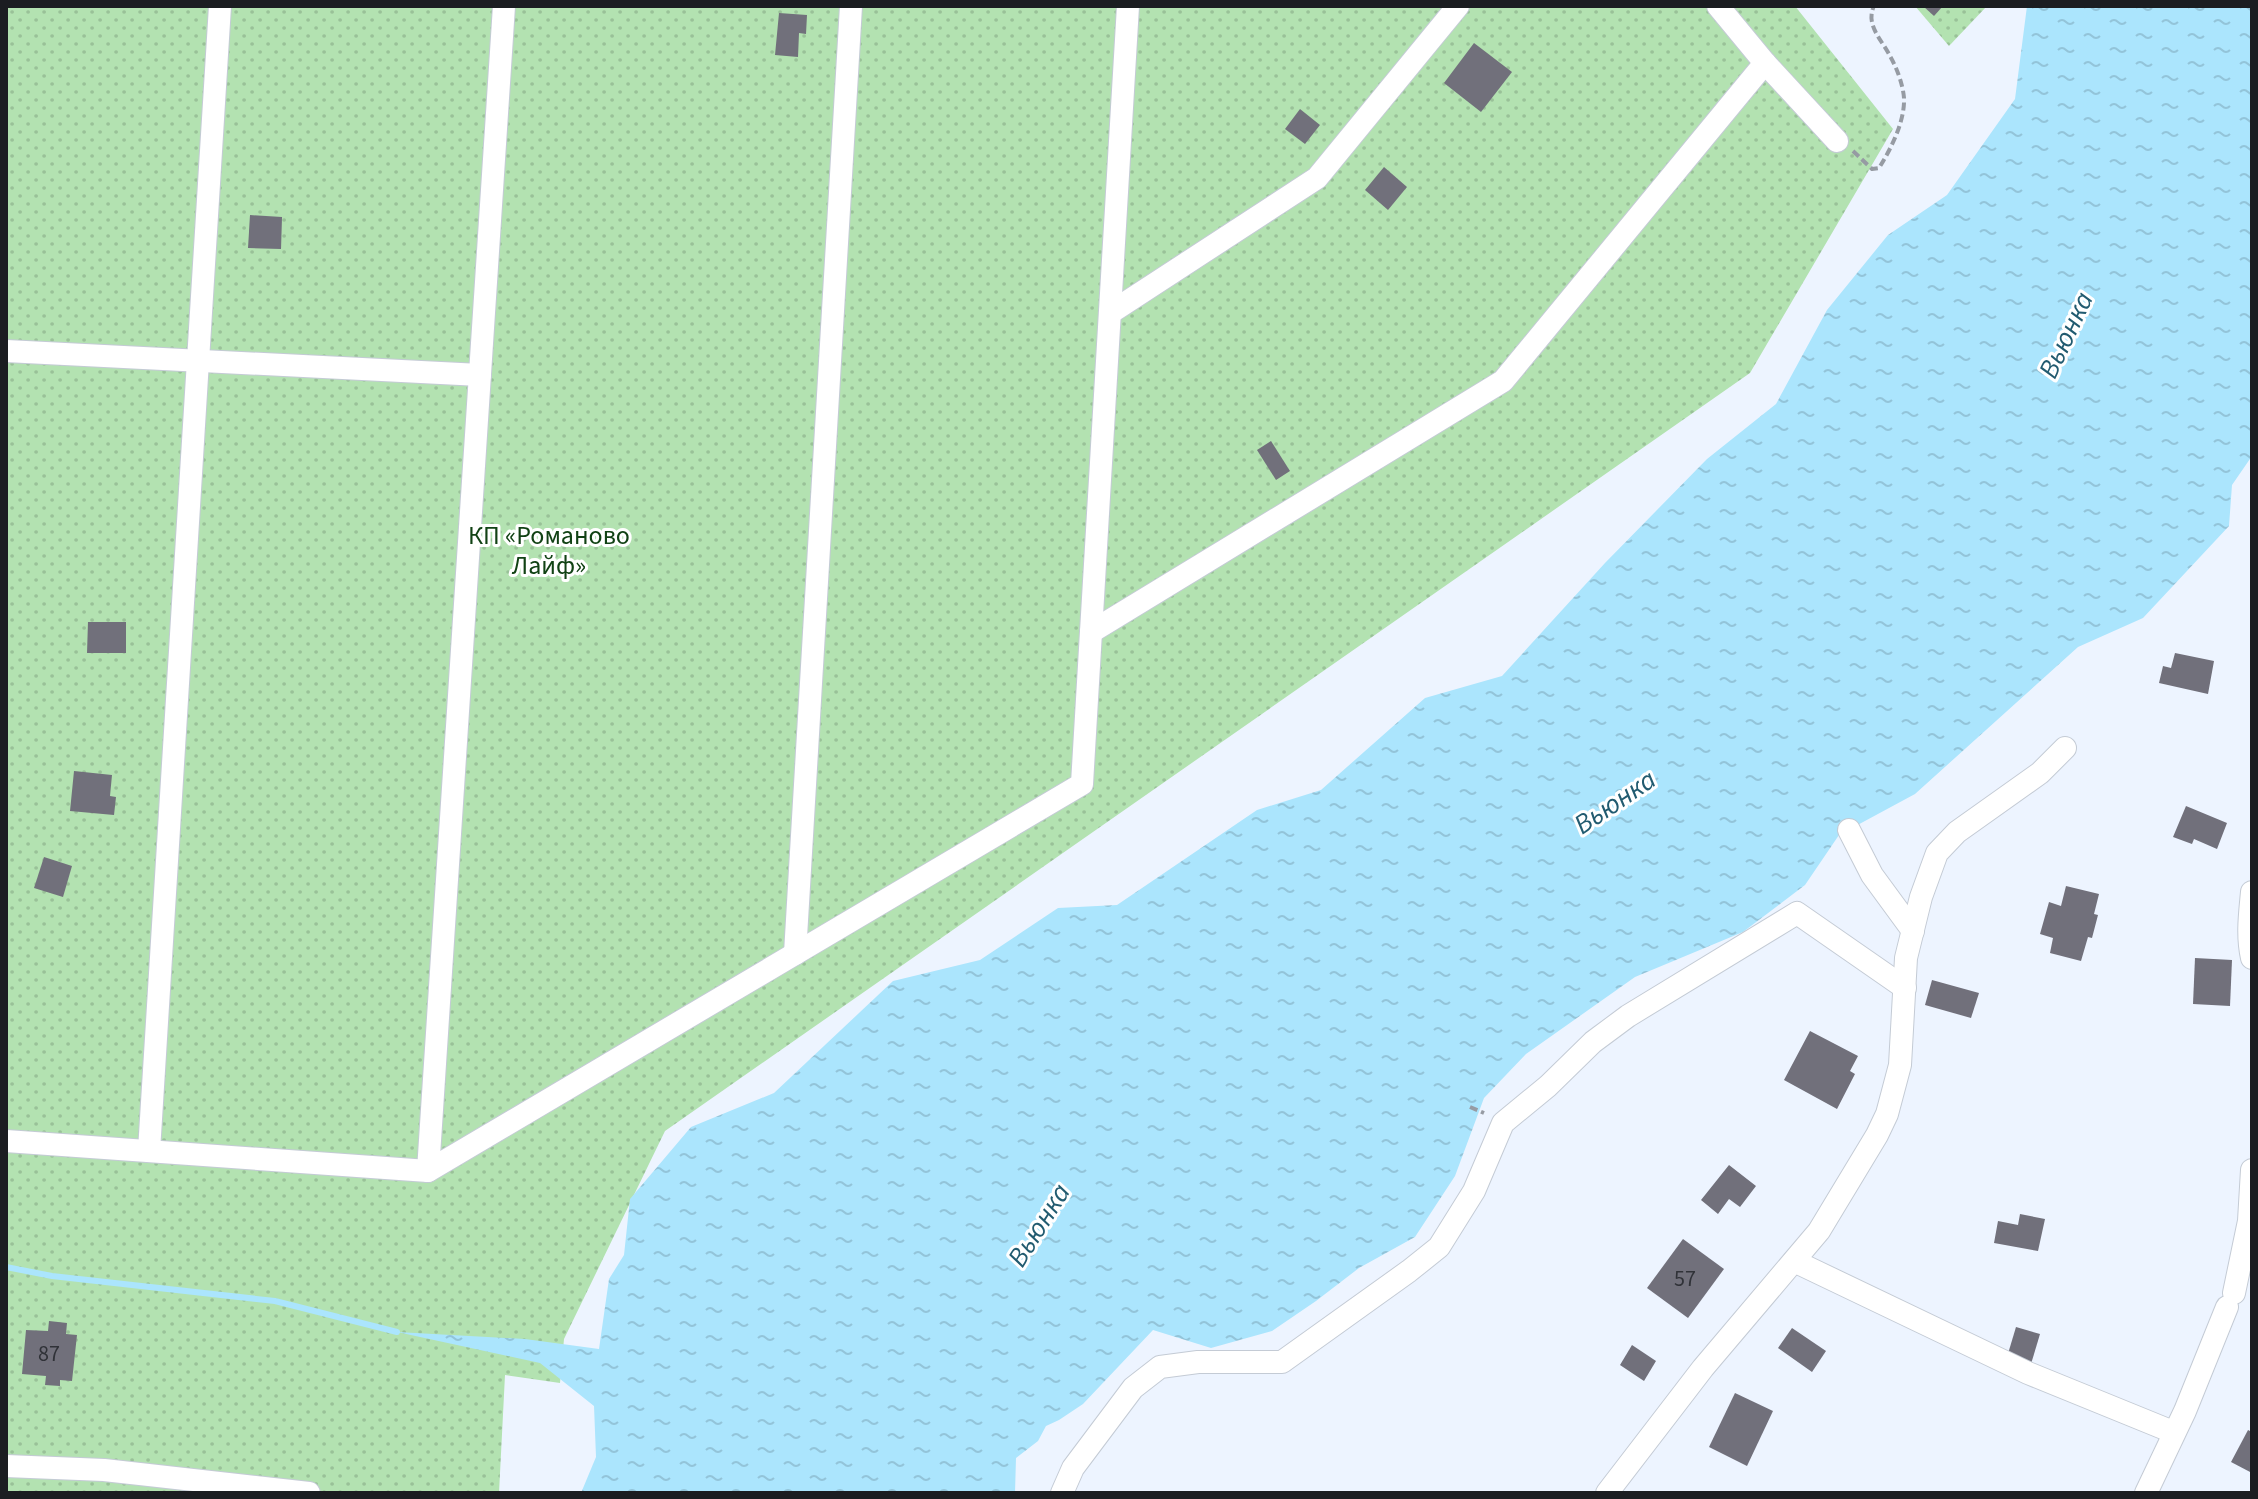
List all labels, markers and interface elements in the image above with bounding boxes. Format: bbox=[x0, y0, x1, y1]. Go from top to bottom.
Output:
water label: Вьюнка bbox=[2028, 285, 2104, 385]
park label: КП «Романово Лайф» bbox=[468, 517, 630, 584]
water label: Вьюнка bbox=[1566, 760, 1664, 844]
water label: Вьюнка bbox=[998, 1176, 1080, 1274]
house number: 57 bbox=[1674, 1263, 1696, 1295]
house number: 87 bbox=[38, 1338, 60, 1370]

